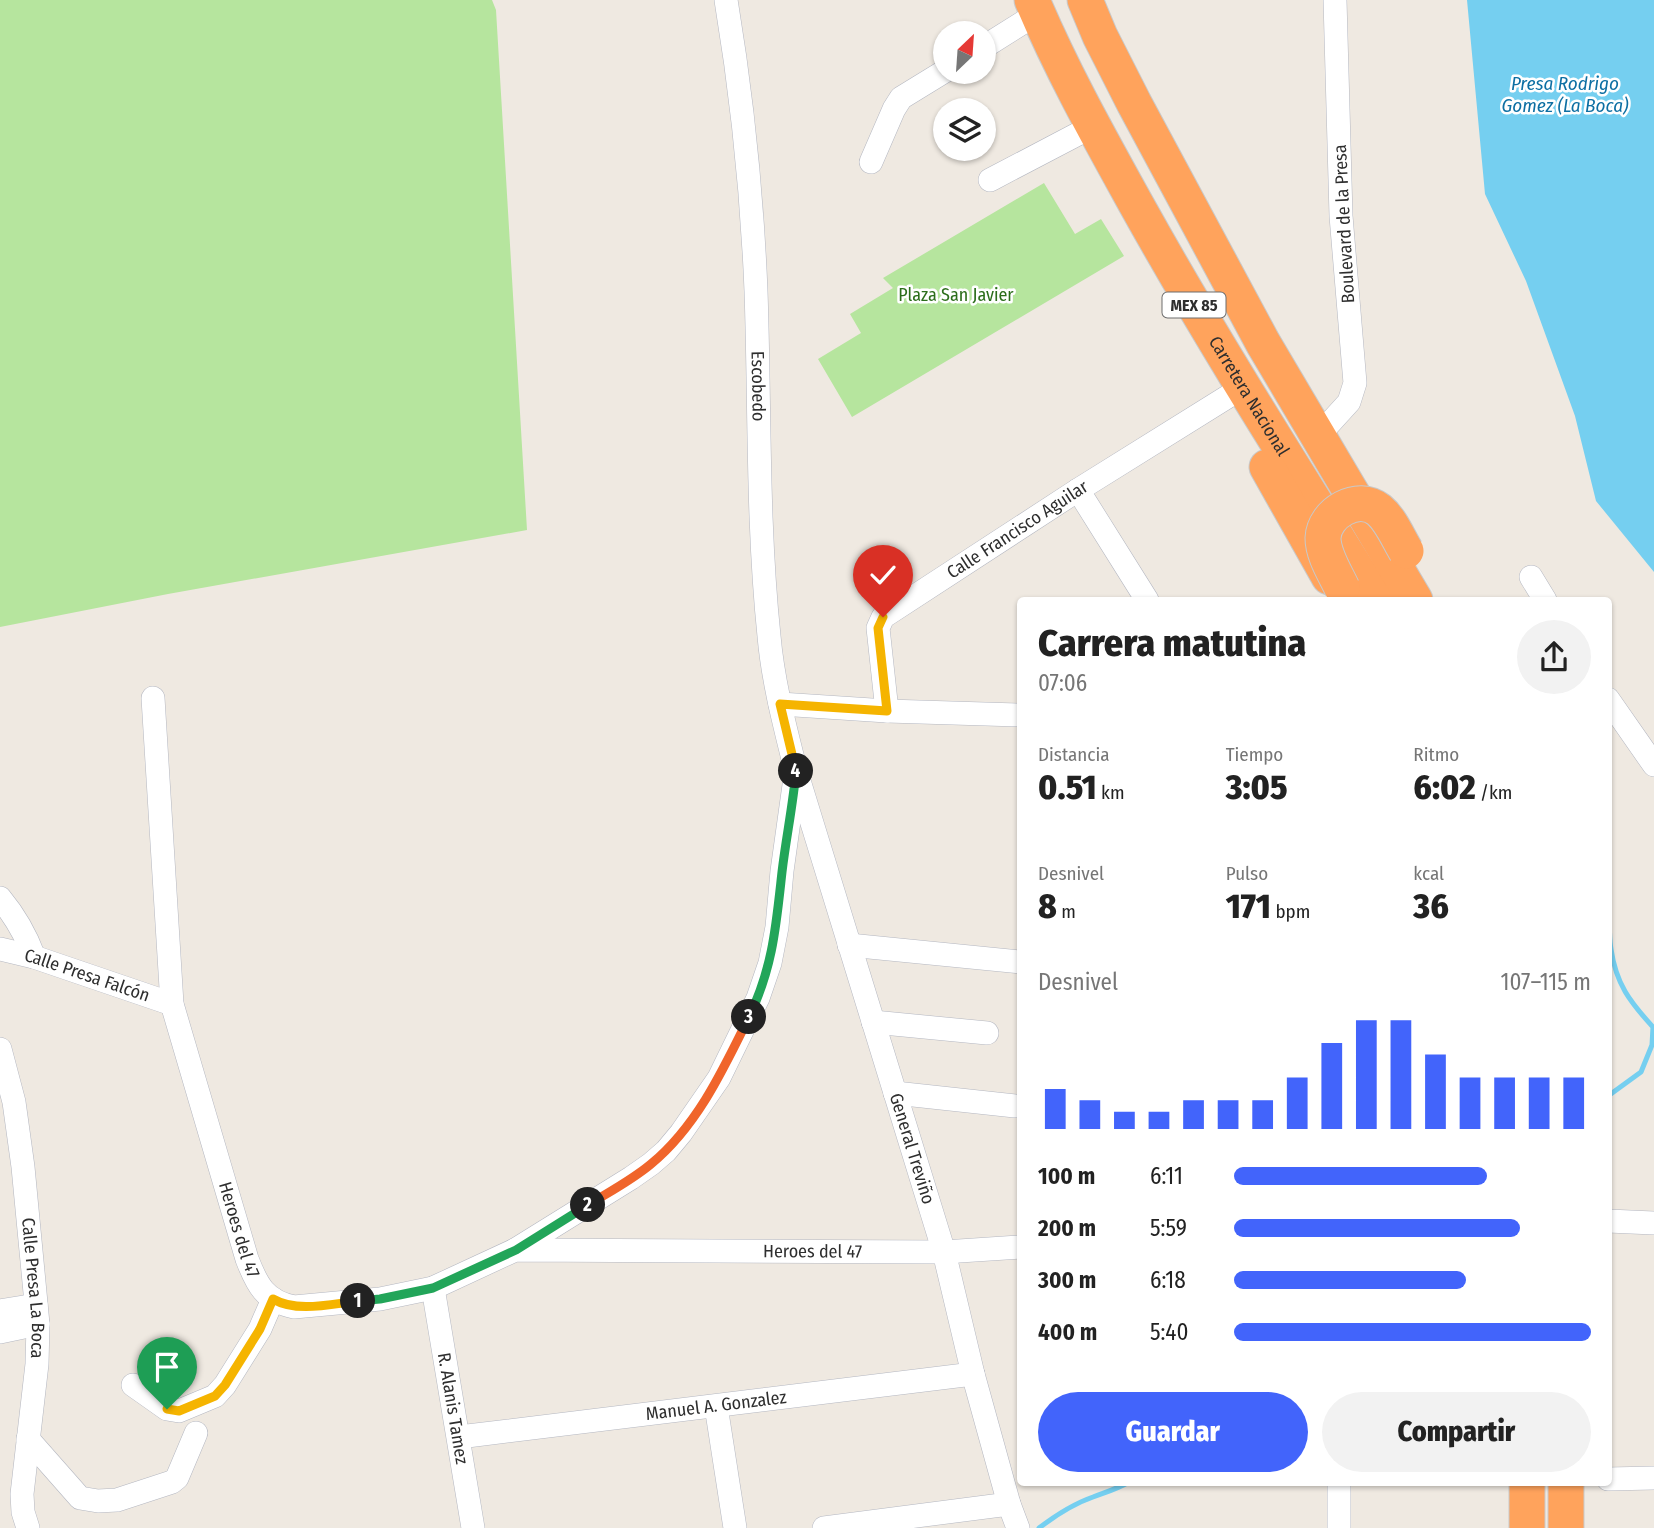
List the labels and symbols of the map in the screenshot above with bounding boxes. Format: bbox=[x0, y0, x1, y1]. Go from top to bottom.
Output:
north arrow bbox=[933, 21, 996, 84]
water label: Presa Rodrigo Gomez (La Boca) bbox=[1501, 72, 1629, 117]
street label: Boulevard de la Presa bbox=[1329, 144, 1359, 304]
park label: Plaza San Javier bbox=[898, 284, 1014, 306]
road number: MEX 85 bbox=[1162, 292, 1226, 318]
street label: Carretera Nacional bbox=[1204, 332, 1294, 460]
street label: Escobedo bbox=[747, 351, 770, 422]
street label: Calle Francisco Aguilar bbox=[943, 475, 1093, 583]
pin bbox=[853, 545, 913, 617]
pin: 4 bbox=[778, 754, 814, 788]
street label: Calle Presa Falcón bbox=[22, 944, 153, 1007]
pin: 3 bbox=[732, 1000, 766, 1034]
street label: General Treviño bbox=[885, 1090, 940, 1207]
street label: Heroes del 47 bbox=[214, 1179, 264, 1281]
pin: 2 bbox=[570, 1188, 606, 1222]
street label: Calle Presa La Boca bbox=[17, 1217, 49, 1359]
street label: Heroes del 47 bbox=[763, 1240, 862, 1263]
pin: 1 bbox=[340, 1284, 376, 1318]
pin bbox=[137, 1337, 197, 1409]
street label: R. Alanis Tamez bbox=[433, 1351, 473, 1466]
street label: Manuel A. Gonzalez bbox=[645, 1386, 788, 1425]

